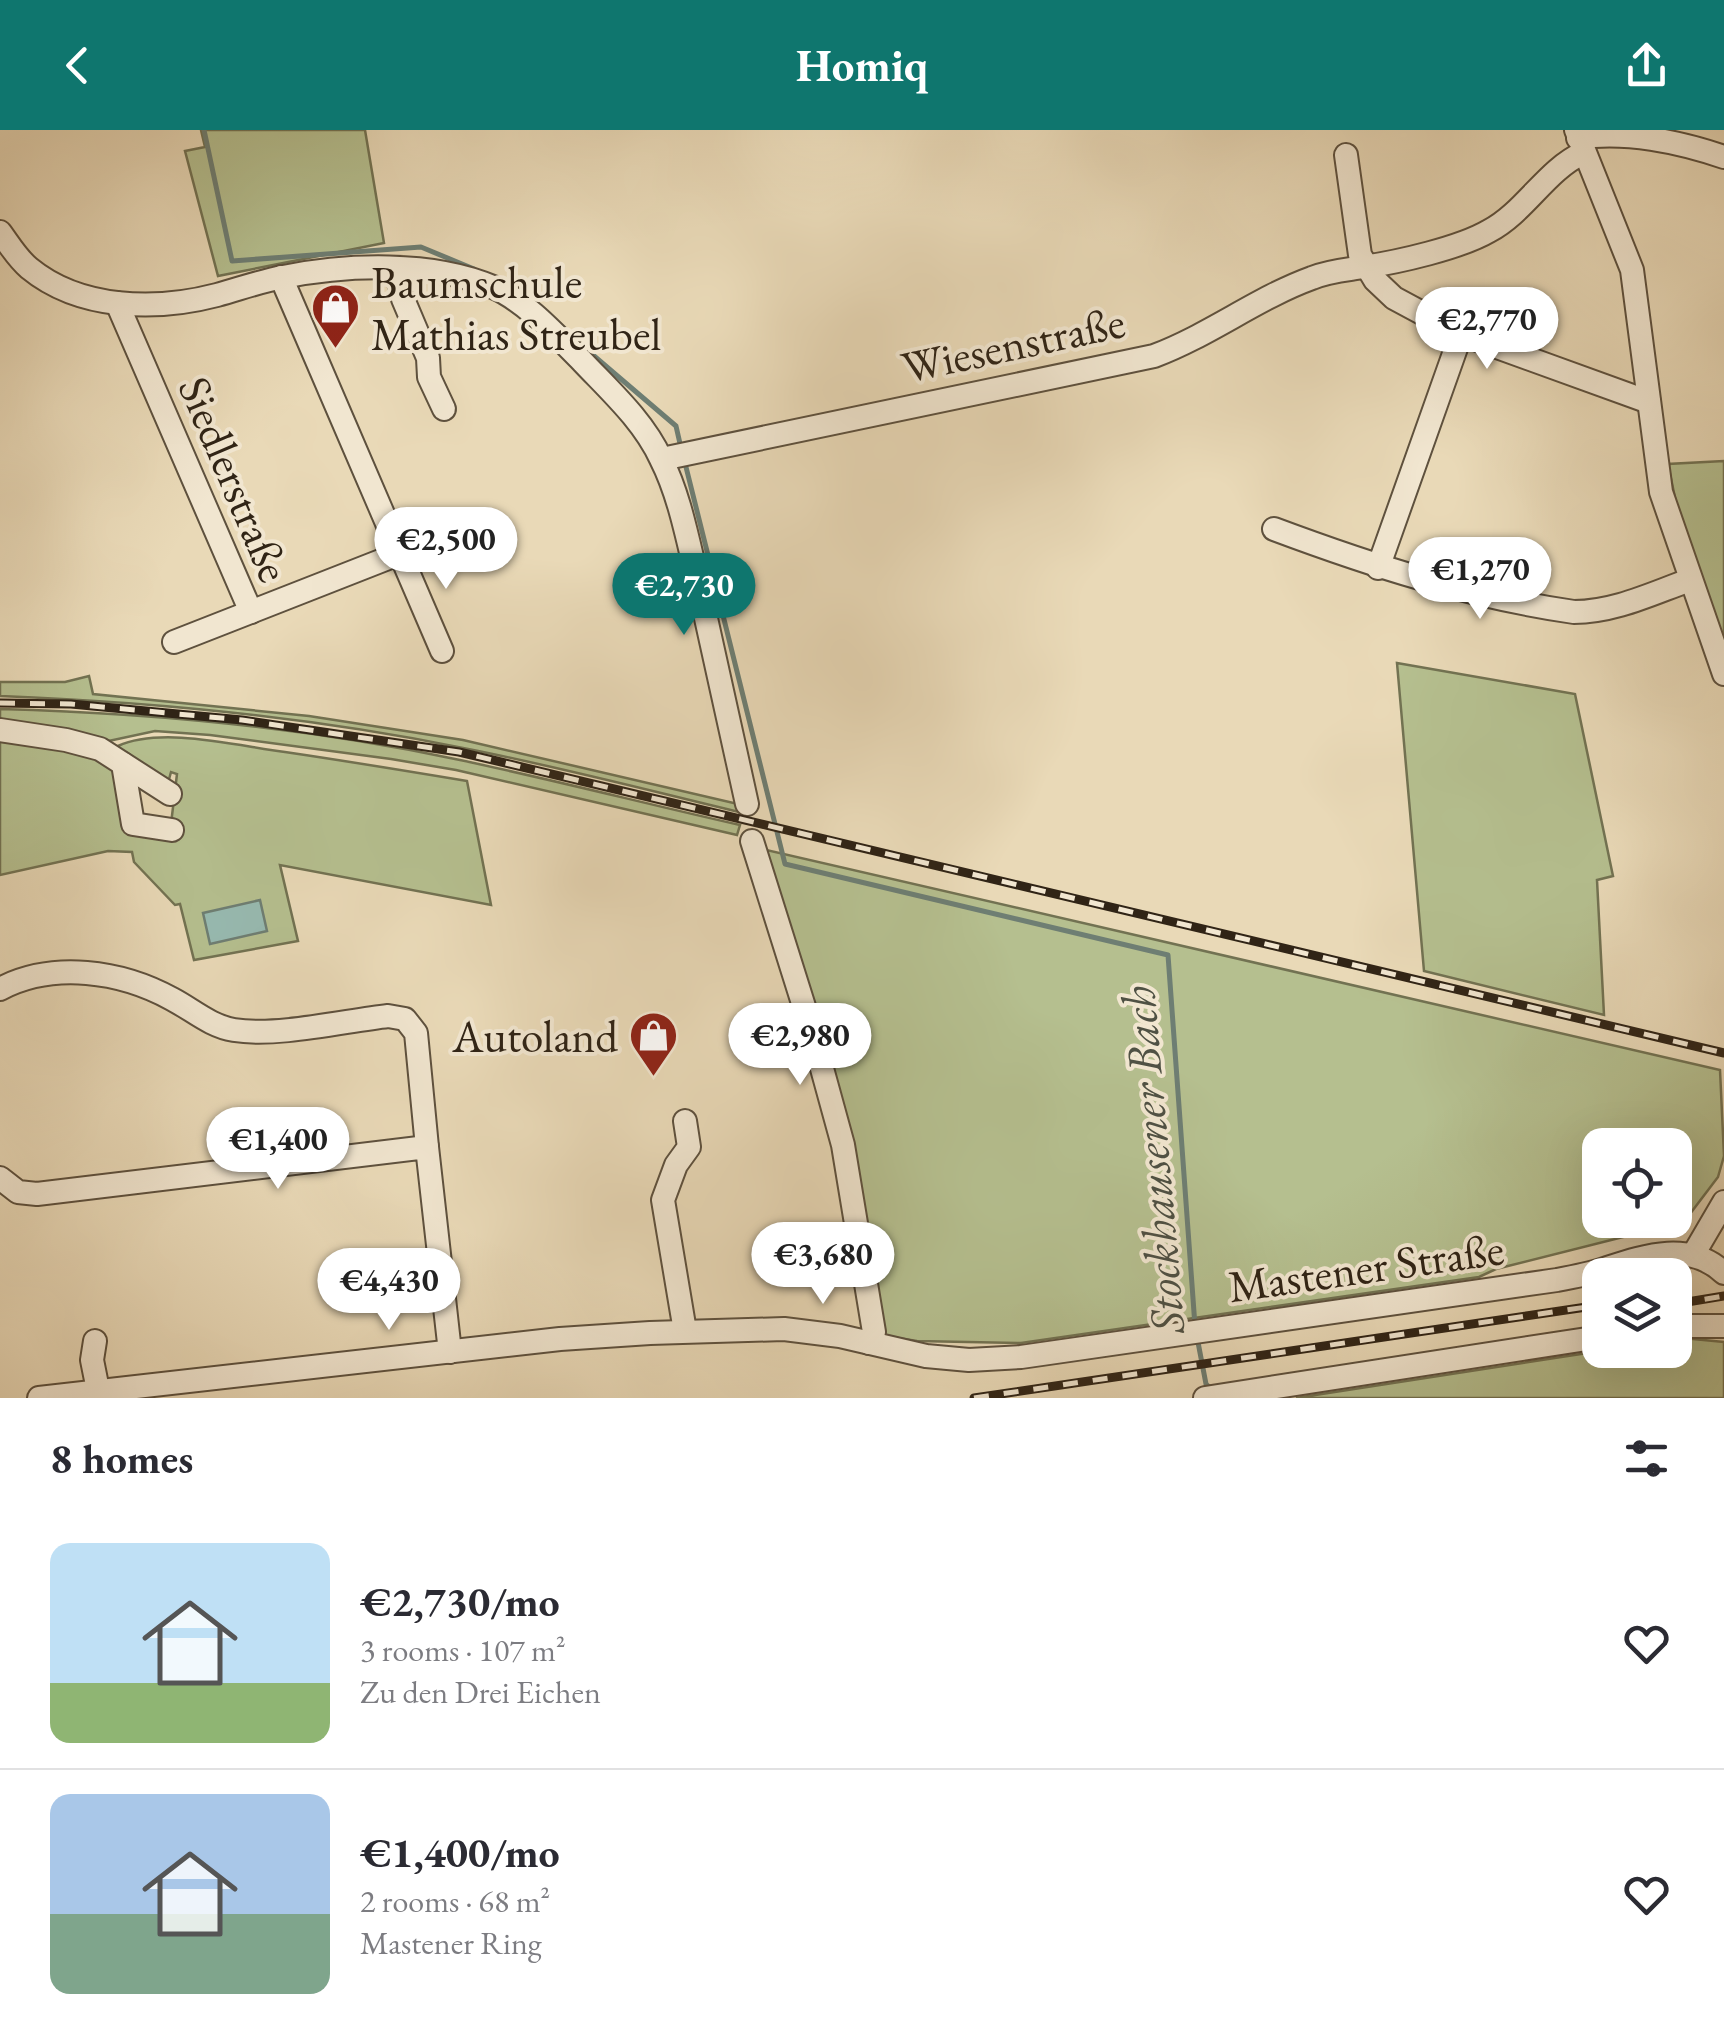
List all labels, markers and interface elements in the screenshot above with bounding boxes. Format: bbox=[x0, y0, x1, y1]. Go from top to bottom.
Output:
text: Homiq bbox=[796, 36, 928, 94]
icon: back bbox=[50, 38, 105, 93]
icon: share bbox=[1619, 38, 1674, 93]
place label: Baumschule Mathias Streubel bbox=[371, 253, 661, 363]
shop icon: Baumschule Mathias Streubel bbox=[310, 282, 362, 350]
pin: €2,770 bbox=[1406, 287, 1568, 372]
street label: Wiesenstraße bbox=[896, 292, 1130, 396]
text: €2,770 bbox=[1437, 298, 1537, 340]
street label: Siedlerstraße bbox=[166, 368, 304, 590]
pin: €2,500 bbox=[365, 507, 527, 592]
text: €2,500 bbox=[396, 518, 496, 560]
pin: €1,270 bbox=[1399, 537, 1561, 622]
text: €1,270 bbox=[1430, 548, 1530, 590]
pin: €2,730 bbox=[603, 553, 765, 638]
text: €2,730 bbox=[634, 564, 734, 606]
water label: Stockhausener Bach bbox=[1106, 984, 1198, 1337]
pin: €2,980 bbox=[719, 1003, 881, 1088]
place label: Autoland bbox=[451, 1007, 618, 1065]
shop icon: Autoland bbox=[627, 1010, 679, 1078]
text: €2,980 bbox=[750, 1014, 850, 1056]
pin: €1,400 bbox=[197, 1107, 359, 1192]
text: €1,400 bbox=[228, 1118, 328, 1160]
map controls bbox=[1582, 1128, 1692, 1368]
button: locate bbox=[1582, 1128, 1692, 1238]
street label: Mastener Straße bbox=[1225, 1219, 1507, 1315]
pin: €3,680 bbox=[742, 1222, 904, 1307]
text: €3,680 bbox=[773, 1233, 873, 1275]
pin: €4,430 bbox=[308, 1248, 470, 1333]
button: layers bbox=[1582, 1258, 1692, 1368]
text: €4,430 bbox=[339, 1259, 439, 1301]
text: 8 homes bbox=[50, 1431, 193, 1486]
icon: filters bbox=[1619, 1431, 1674, 1486]
text: €2,730/mo bbox=[360, 1574, 560, 1629]
icon: home bbox=[130, 1583, 250, 1703]
icon: heart bbox=[1619, 1616, 1674, 1671]
text: 3 rooms · 107 m² bbox=[360, 1629, 566, 1671]
text: Zu den Drei Eichen bbox=[360, 1671, 601, 1713]
text: €1,400/mo bbox=[360, 1825, 560, 1880]
icon: home bbox=[130, 1834, 250, 1954]
icon: heart bbox=[1619, 1867, 1674, 1922]
text: 2 rooms · 68 m² bbox=[360, 1880, 550, 1922]
text: Mastener Ring bbox=[360, 1922, 542, 1964]

